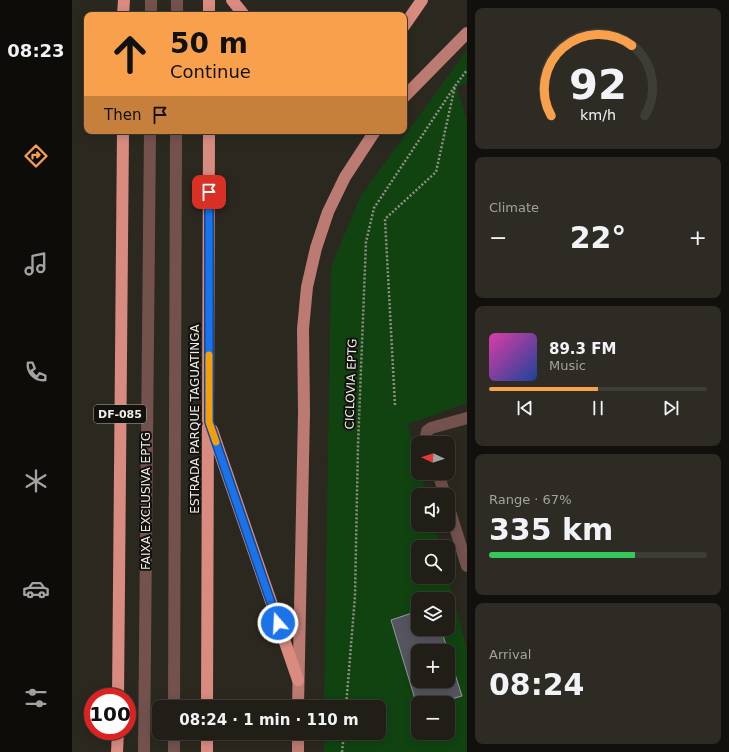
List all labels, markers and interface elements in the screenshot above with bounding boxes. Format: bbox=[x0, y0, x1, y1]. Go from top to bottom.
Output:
text: 50 m bbox=[170, 27, 248, 60]
icon: ahead bbox=[104, 28, 156, 80]
text: 08:23 bbox=[7, 40, 65, 61]
text: 92 bbox=[569, 60, 627, 109]
text: Continue bbox=[170, 61, 251, 82]
icon: arrive bbox=[149, 104, 171, 126]
text: Then bbox=[104, 106, 141, 124]
text: km/h bbox=[580, 107, 616, 123]
icon: directions bbox=[22, 142, 50, 170]
pin bbox=[192, 175, 226, 209]
icon: arrive bbox=[198, 181, 220, 203]
text: Climate bbox=[489, 200, 539, 215]
text: 22° bbox=[570, 220, 626, 255]
text: − bbox=[489, 225, 507, 250]
text: + bbox=[689, 225, 707, 250]
icon: music bbox=[22, 250, 50, 278]
street label: ESTRADA PARQUE TAGUATINGA bbox=[188, 324, 202, 514]
street label: CICLOVIA EPTG bbox=[342, 338, 360, 430]
text: 89.3 FM bbox=[549, 340, 616, 358]
icon: phone bbox=[22, 358, 50, 386]
text: Music bbox=[549, 358, 586, 373]
icon: previous bbox=[514, 397, 536, 419]
icon: pause bbox=[587, 397, 609, 419]
icon: next bbox=[660, 397, 682, 419]
road number: DF-085 bbox=[94, 405, 146, 423]
street label: FAIXA EXCLUSIVA EPTG bbox=[139, 432, 153, 570]
north arrow bbox=[411, 436, 455, 480]
map controls bbox=[411, 436, 455, 740]
icon: climate bbox=[22, 467, 50, 495]
button: sound bbox=[411, 488, 455, 532]
text: Range · 67% bbox=[489, 492, 572, 507]
text: 335 km bbox=[489, 512, 613, 547]
button: search bbox=[411, 540, 455, 584]
icon: car bbox=[22, 575, 50, 603]
button: layers bbox=[411, 592, 455, 636]
position arrow bbox=[257, 602, 299, 644]
button: + bbox=[411, 644, 455, 688]
text: Arrival bbox=[489, 647, 531, 662]
text: 08:24 bbox=[489, 667, 585, 702]
icon: filters bbox=[22, 684, 50, 712]
speed limit sign: 100 bbox=[84, 688, 136, 740]
button: − bbox=[411, 696, 455, 740]
text: 08:24 · 1 min · 110 m bbox=[179, 711, 359, 729]

